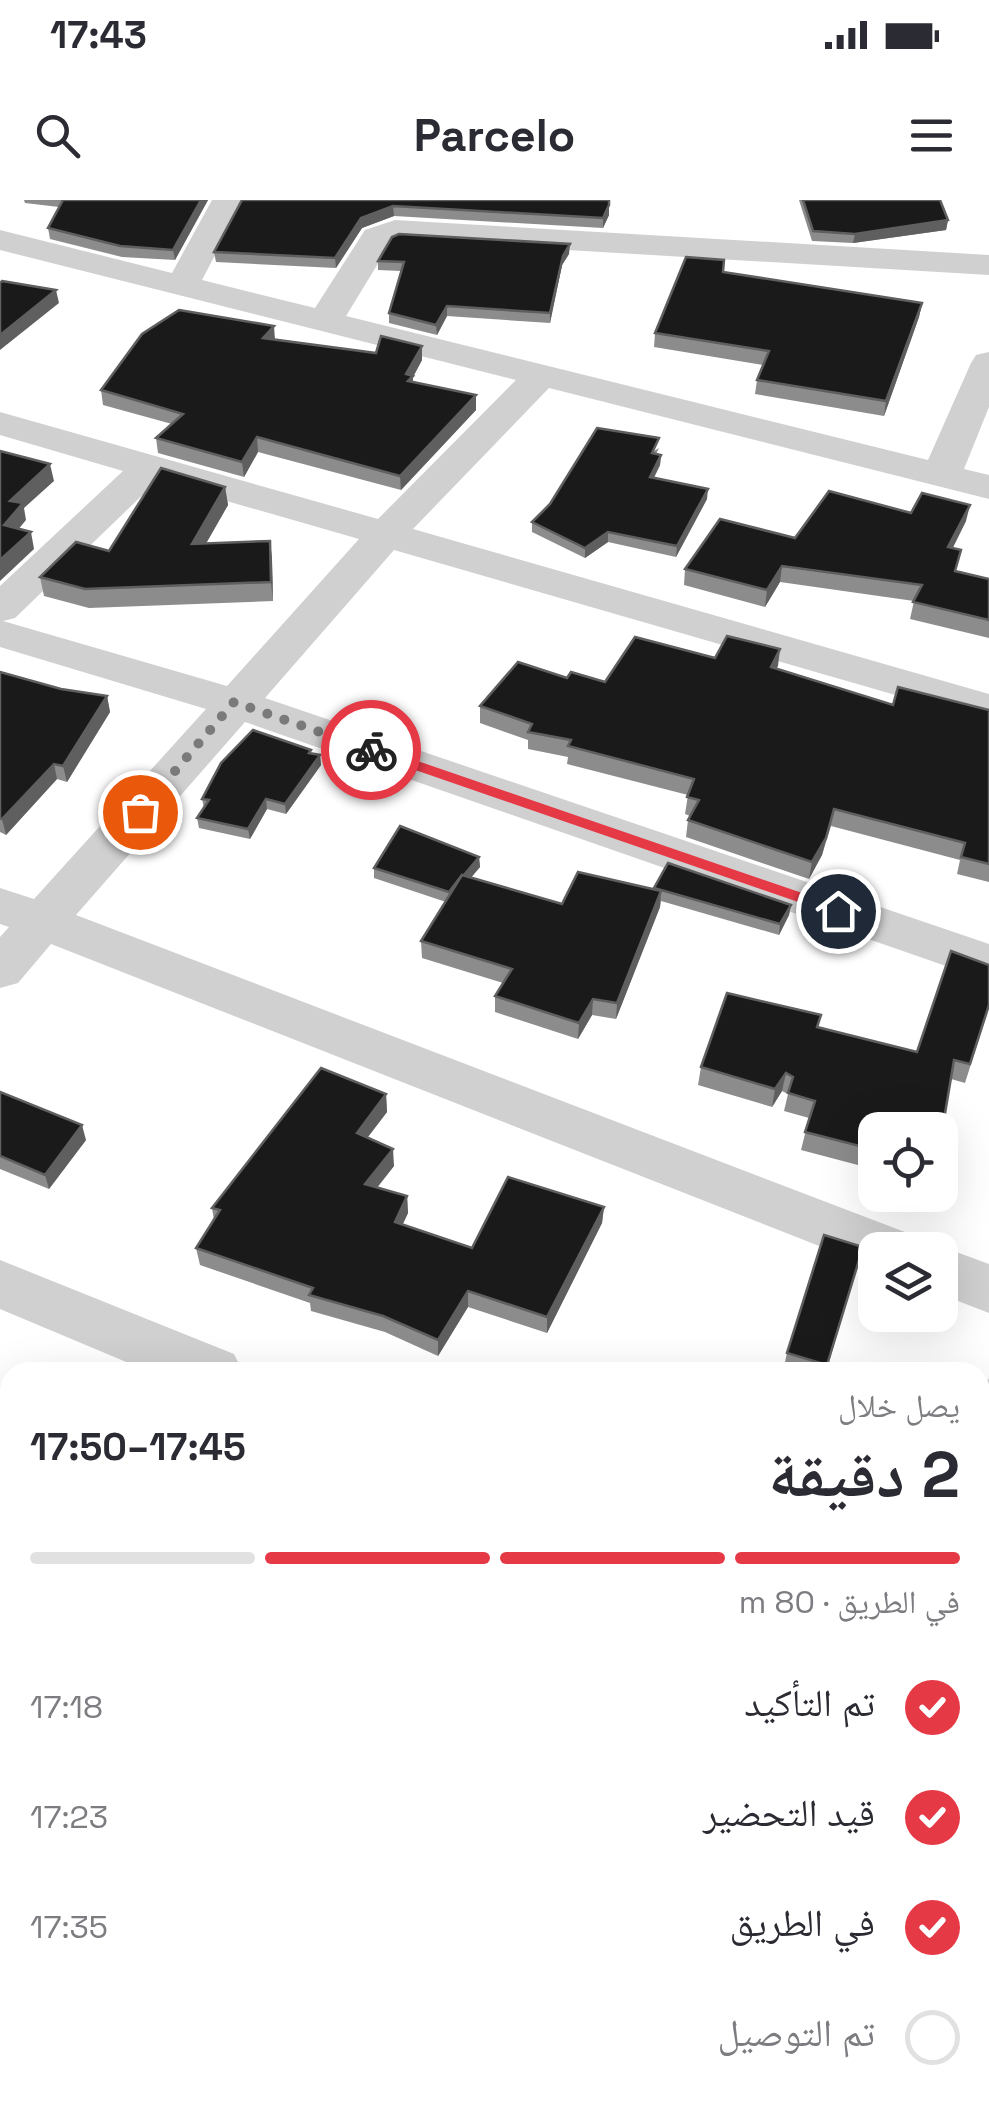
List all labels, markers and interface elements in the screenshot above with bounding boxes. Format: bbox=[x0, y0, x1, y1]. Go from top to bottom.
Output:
text: 17:43 bbox=[50, 11, 147, 59]
text: Parcelo bbox=[414, 107, 575, 164]
icon: search bbox=[30, 108, 85, 163]
icon: menu bbox=[904, 108, 959, 163]
courier bbox=[321, 700, 421, 800]
icon: bike bbox=[344, 723, 399, 778]
pin bbox=[98, 770, 183, 855]
icon: bag bbox=[113, 785, 168, 840]
pin bbox=[796, 869, 881, 954]
icon: home bbox=[811, 884, 866, 939]
map controls bbox=[858, 1112, 958, 1332]
button: locate bbox=[858, 1112, 958, 1212]
button: layers bbox=[858, 1232, 958, 1332]
text: يصل خلال bbox=[838, 1386, 960, 1426]
text: 17:45–17:50 bbox=[30, 1423, 246, 1471]
text: 2 دقيقة bbox=[768, 1433, 960, 1516]
text: في الطريق · 80 m bbox=[739, 1582, 960, 1622]
text: تم التأكيد bbox=[744, 1679, 875, 1727]
icon: check bbox=[905, 1680, 960, 1735]
text: 17:18 bbox=[30, 1687, 103, 1727]
text: قيد التحضير bbox=[703, 1789, 875, 1837]
icon: check bbox=[905, 1790, 960, 1845]
text: 17:23 bbox=[30, 1797, 108, 1837]
text: في الطريق bbox=[729, 1899, 875, 1947]
icon: check bbox=[905, 1900, 960, 1955]
text: 17:35 bbox=[30, 1907, 108, 1947]
text: تم التوصيل bbox=[718, 2009, 875, 2057]

